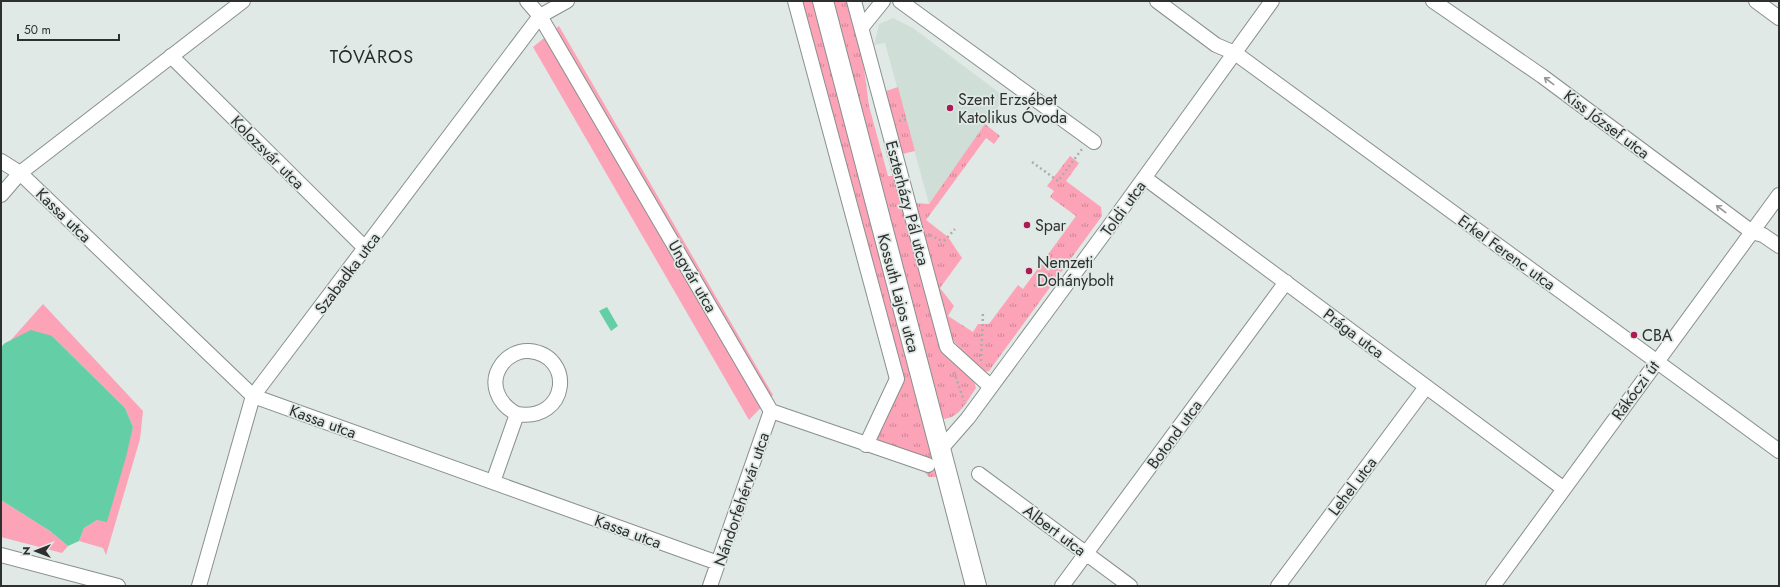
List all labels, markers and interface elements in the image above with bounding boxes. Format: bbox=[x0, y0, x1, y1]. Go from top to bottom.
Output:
scale bar bbox=[18, 16, 119, 42]
text: 50 m bbox=[24, 21, 51, 39]
district label: TÓVÁROS bbox=[330, 44, 414, 70]
one-way arrow bbox=[1544, 77, 1555, 85]
street label: Kiss József utca bbox=[1559, 84, 1654, 164]
place label: Szent Erzsébet Katolikus Óvoda bbox=[958, 88, 1067, 129]
marker: Szent Erzsébet Katolikus Óvoda bbox=[945, 103, 955, 113]
street label: Kolozsvár utca bbox=[226, 110, 310, 194]
street label: Eszterházy Pál utca bbox=[880, 138, 935, 268]
street label: Toldi utca bbox=[1095, 176, 1151, 241]
street label: Kassa utca bbox=[31, 183, 97, 248]
one-way arrow bbox=[1715, 204, 1726, 213]
street label: Erkel Ferenc utca bbox=[1453, 209, 1560, 296]
place label: Spar bbox=[1035, 214, 1067, 237]
marker: Spar bbox=[1022, 220, 1032, 230]
street label: Szabadka utca bbox=[309, 228, 386, 319]
street label: Kossuth Lajos utca bbox=[872, 231, 925, 355]
street label: Ungvár utca bbox=[663, 236, 723, 317]
place label: Nemzeti Dohánybolt bbox=[1037, 251, 1114, 292]
marker: Nemzeti Dohánybolt bbox=[1024, 266, 1034, 276]
street label: Prága utca bbox=[1318, 303, 1389, 364]
place label: CBA bbox=[1642, 324, 1673, 347]
marker: CBA bbox=[1629, 330, 1639, 340]
street label: Rákóczi út bbox=[1606, 356, 1665, 425]
street label: Botond utca bbox=[1142, 395, 1207, 473]
street label: Kassa utca bbox=[286, 399, 360, 444]
street label: Nándorfehérvár utca bbox=[708, 429, 775, 569]
street label: Lehel utca bbox=[1323, 452, 1382, 520]
street label: Albert utca bbox=[1019, 499, 1091, 562]
street label: Kassa utca bbox=[591, 509, 665, 554]
north arrow bbox=[16, 531, 56, 571]
text: N bbox=[18, 547, 34, 555]

